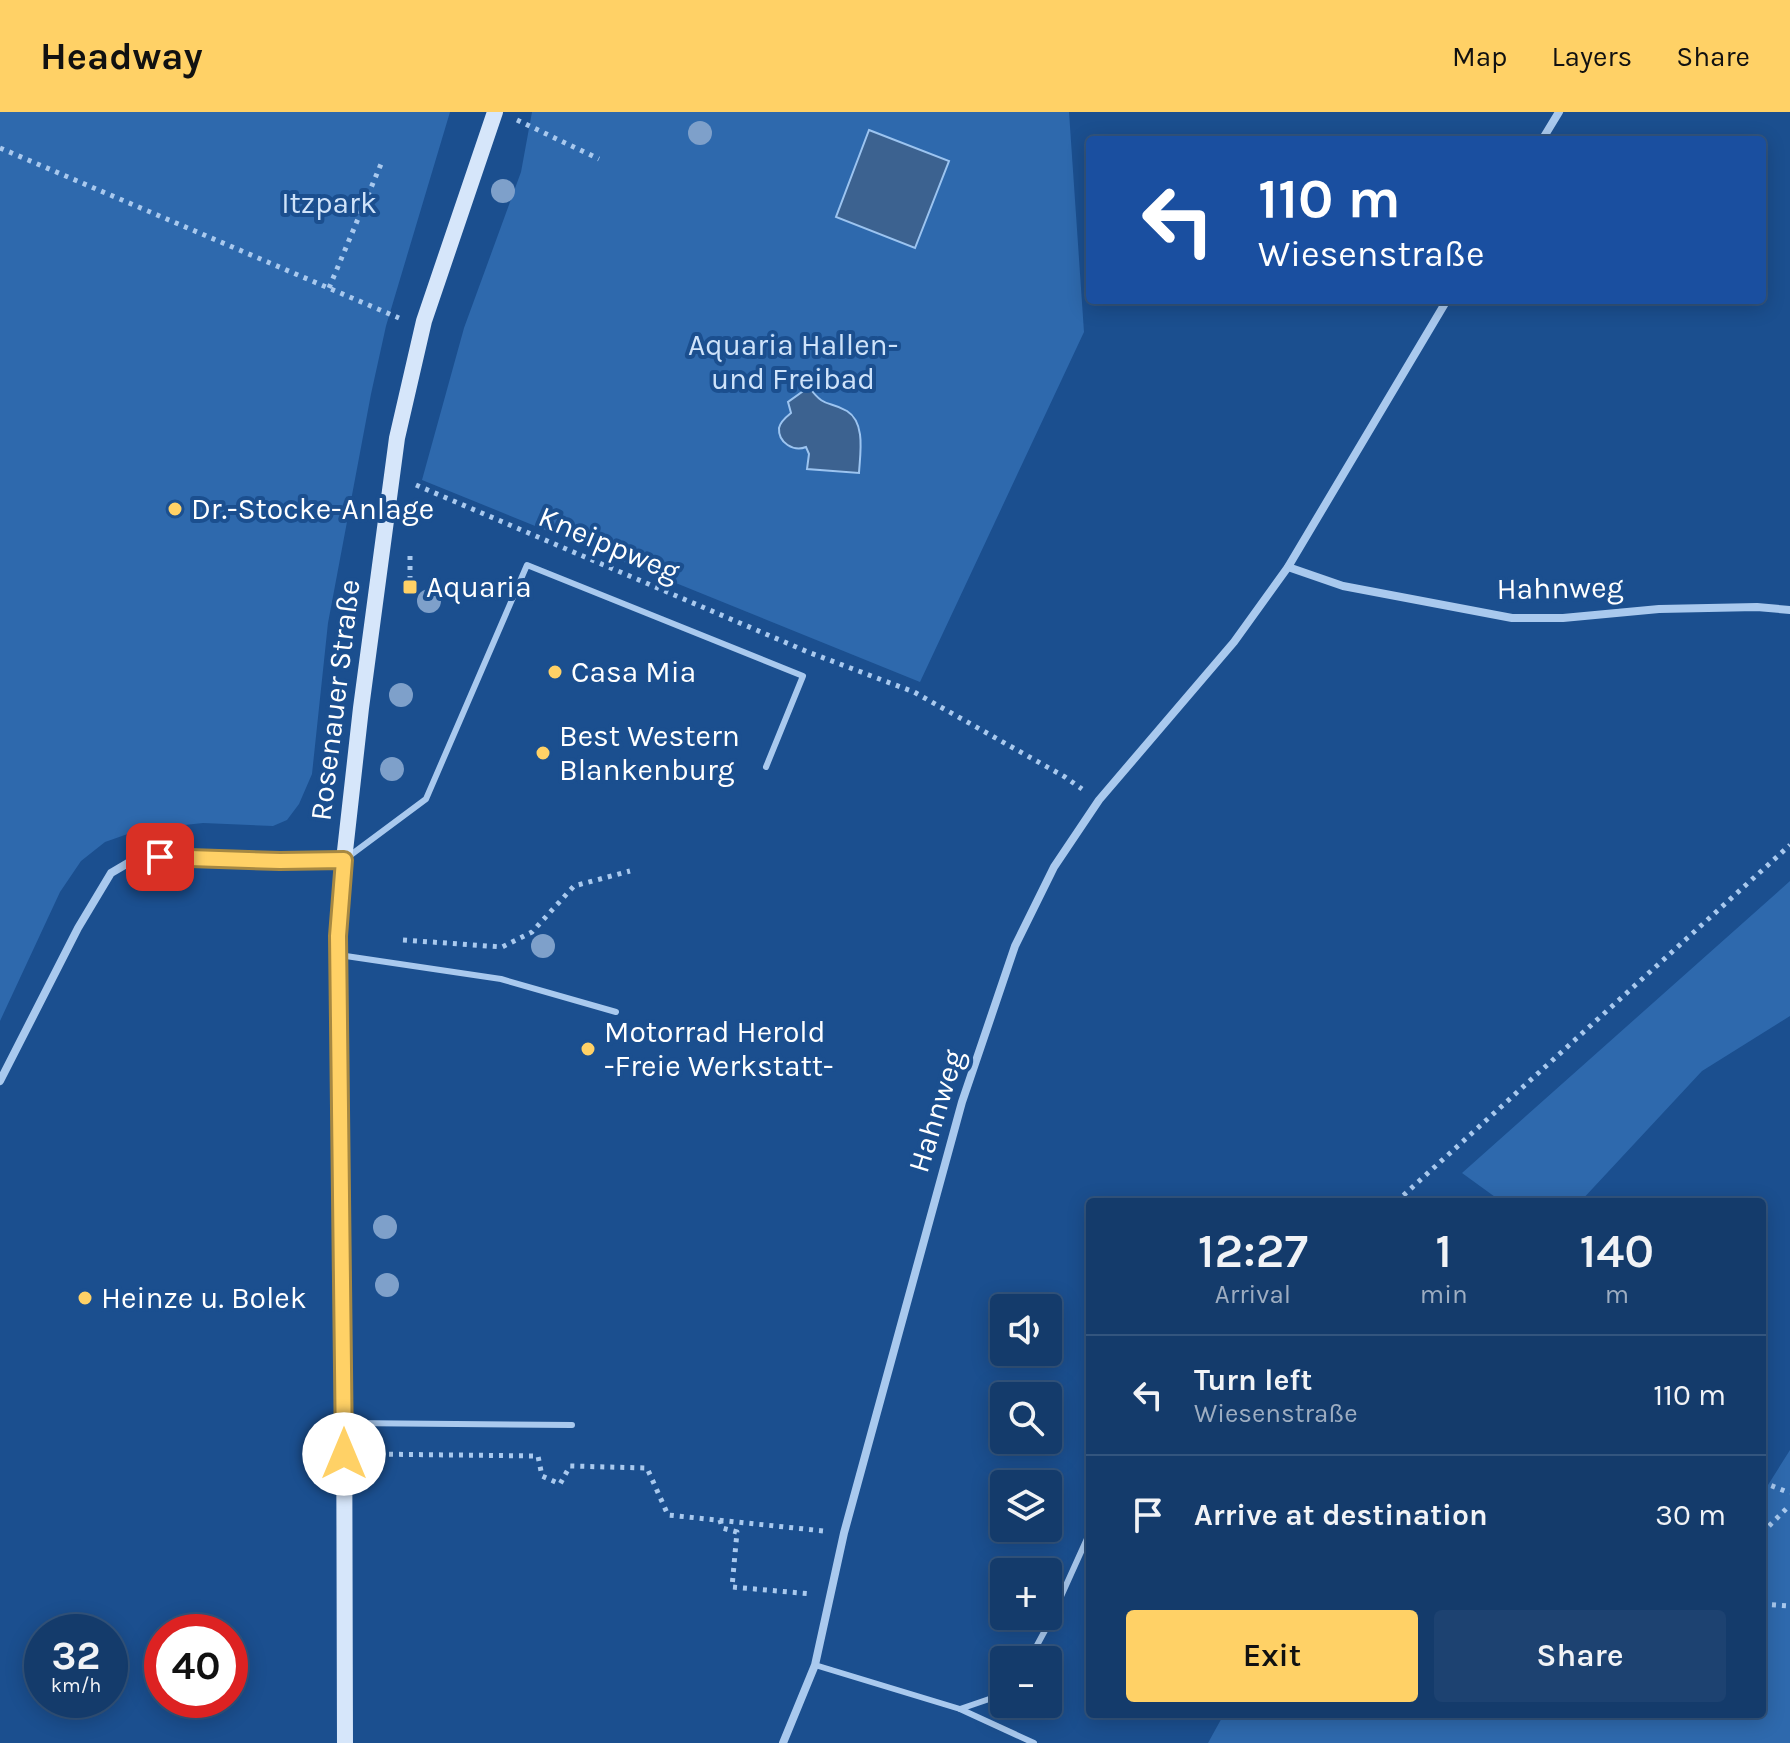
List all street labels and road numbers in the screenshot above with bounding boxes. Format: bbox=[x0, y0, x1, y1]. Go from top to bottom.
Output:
street label: Kneippweg bbox=[533, 498, 685, 590]
street label: Hahnweg bbox=[1496, 569, 1624, 607]
street label: Rosenauer Straße bbox=[302, 577, 368, 823]
street label: Hahnweg bbox=[900, 1045, 972, 1177]

